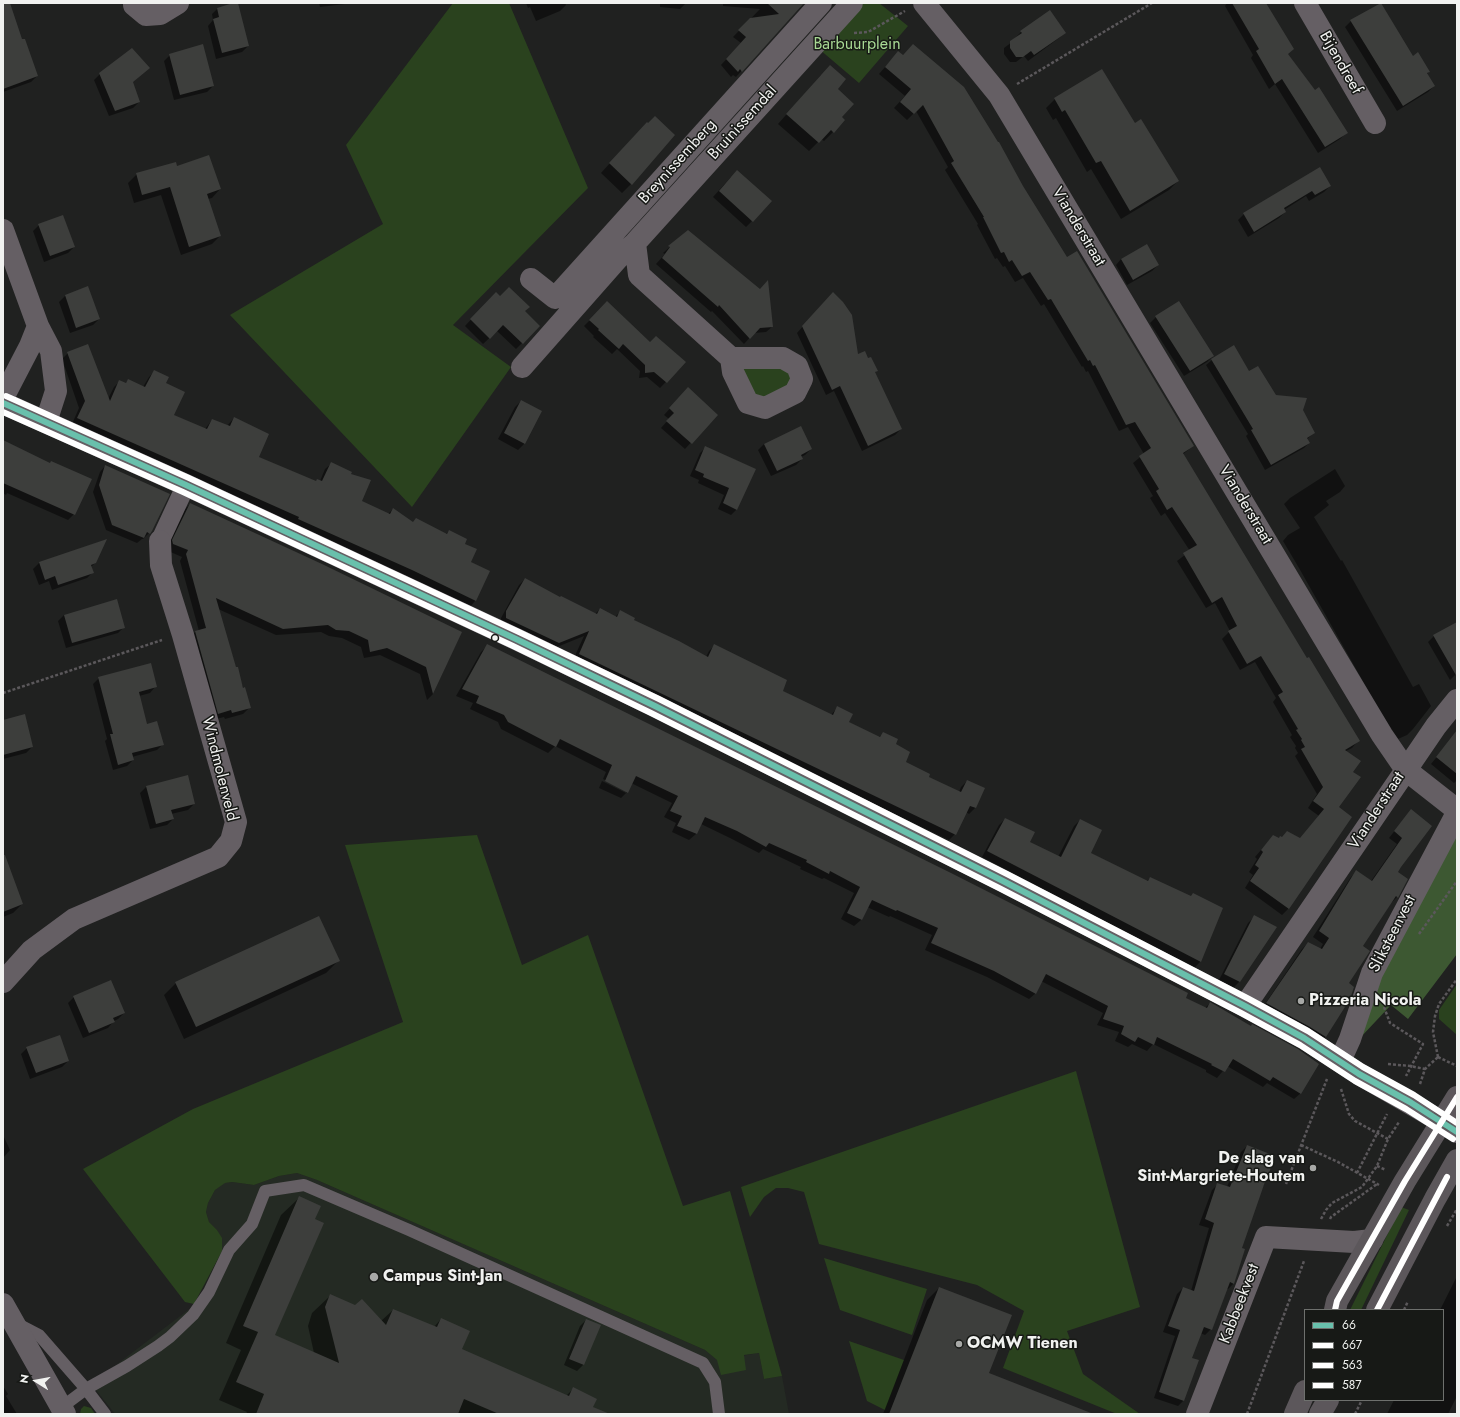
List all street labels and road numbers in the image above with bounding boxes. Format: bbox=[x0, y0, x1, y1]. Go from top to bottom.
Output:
street label: Bijendreef bbox=[1314, 28, 1366, 98]
street label: Bruinissemdal bbox=[705, 82, 781, 164]
street label: Breynissemberg bbox=[635, 116, 721, 208]
street label: Vianderstraat bbox=[1047, 184, 1109, 270]
street label: Vianderstraat bbox=[1214, 462, 1276, 548]
street label: Windmolenveld bbox=[197, 715, 241, 823]
street label: Vianderstraat bbox=[1345, 769, 1409, 853]
street label: Sliksteenvest bbox=[1365, 892, 1421, 976]
street label: Kabbeekvest bbox=[1216, 1261, 1264, 1347]

